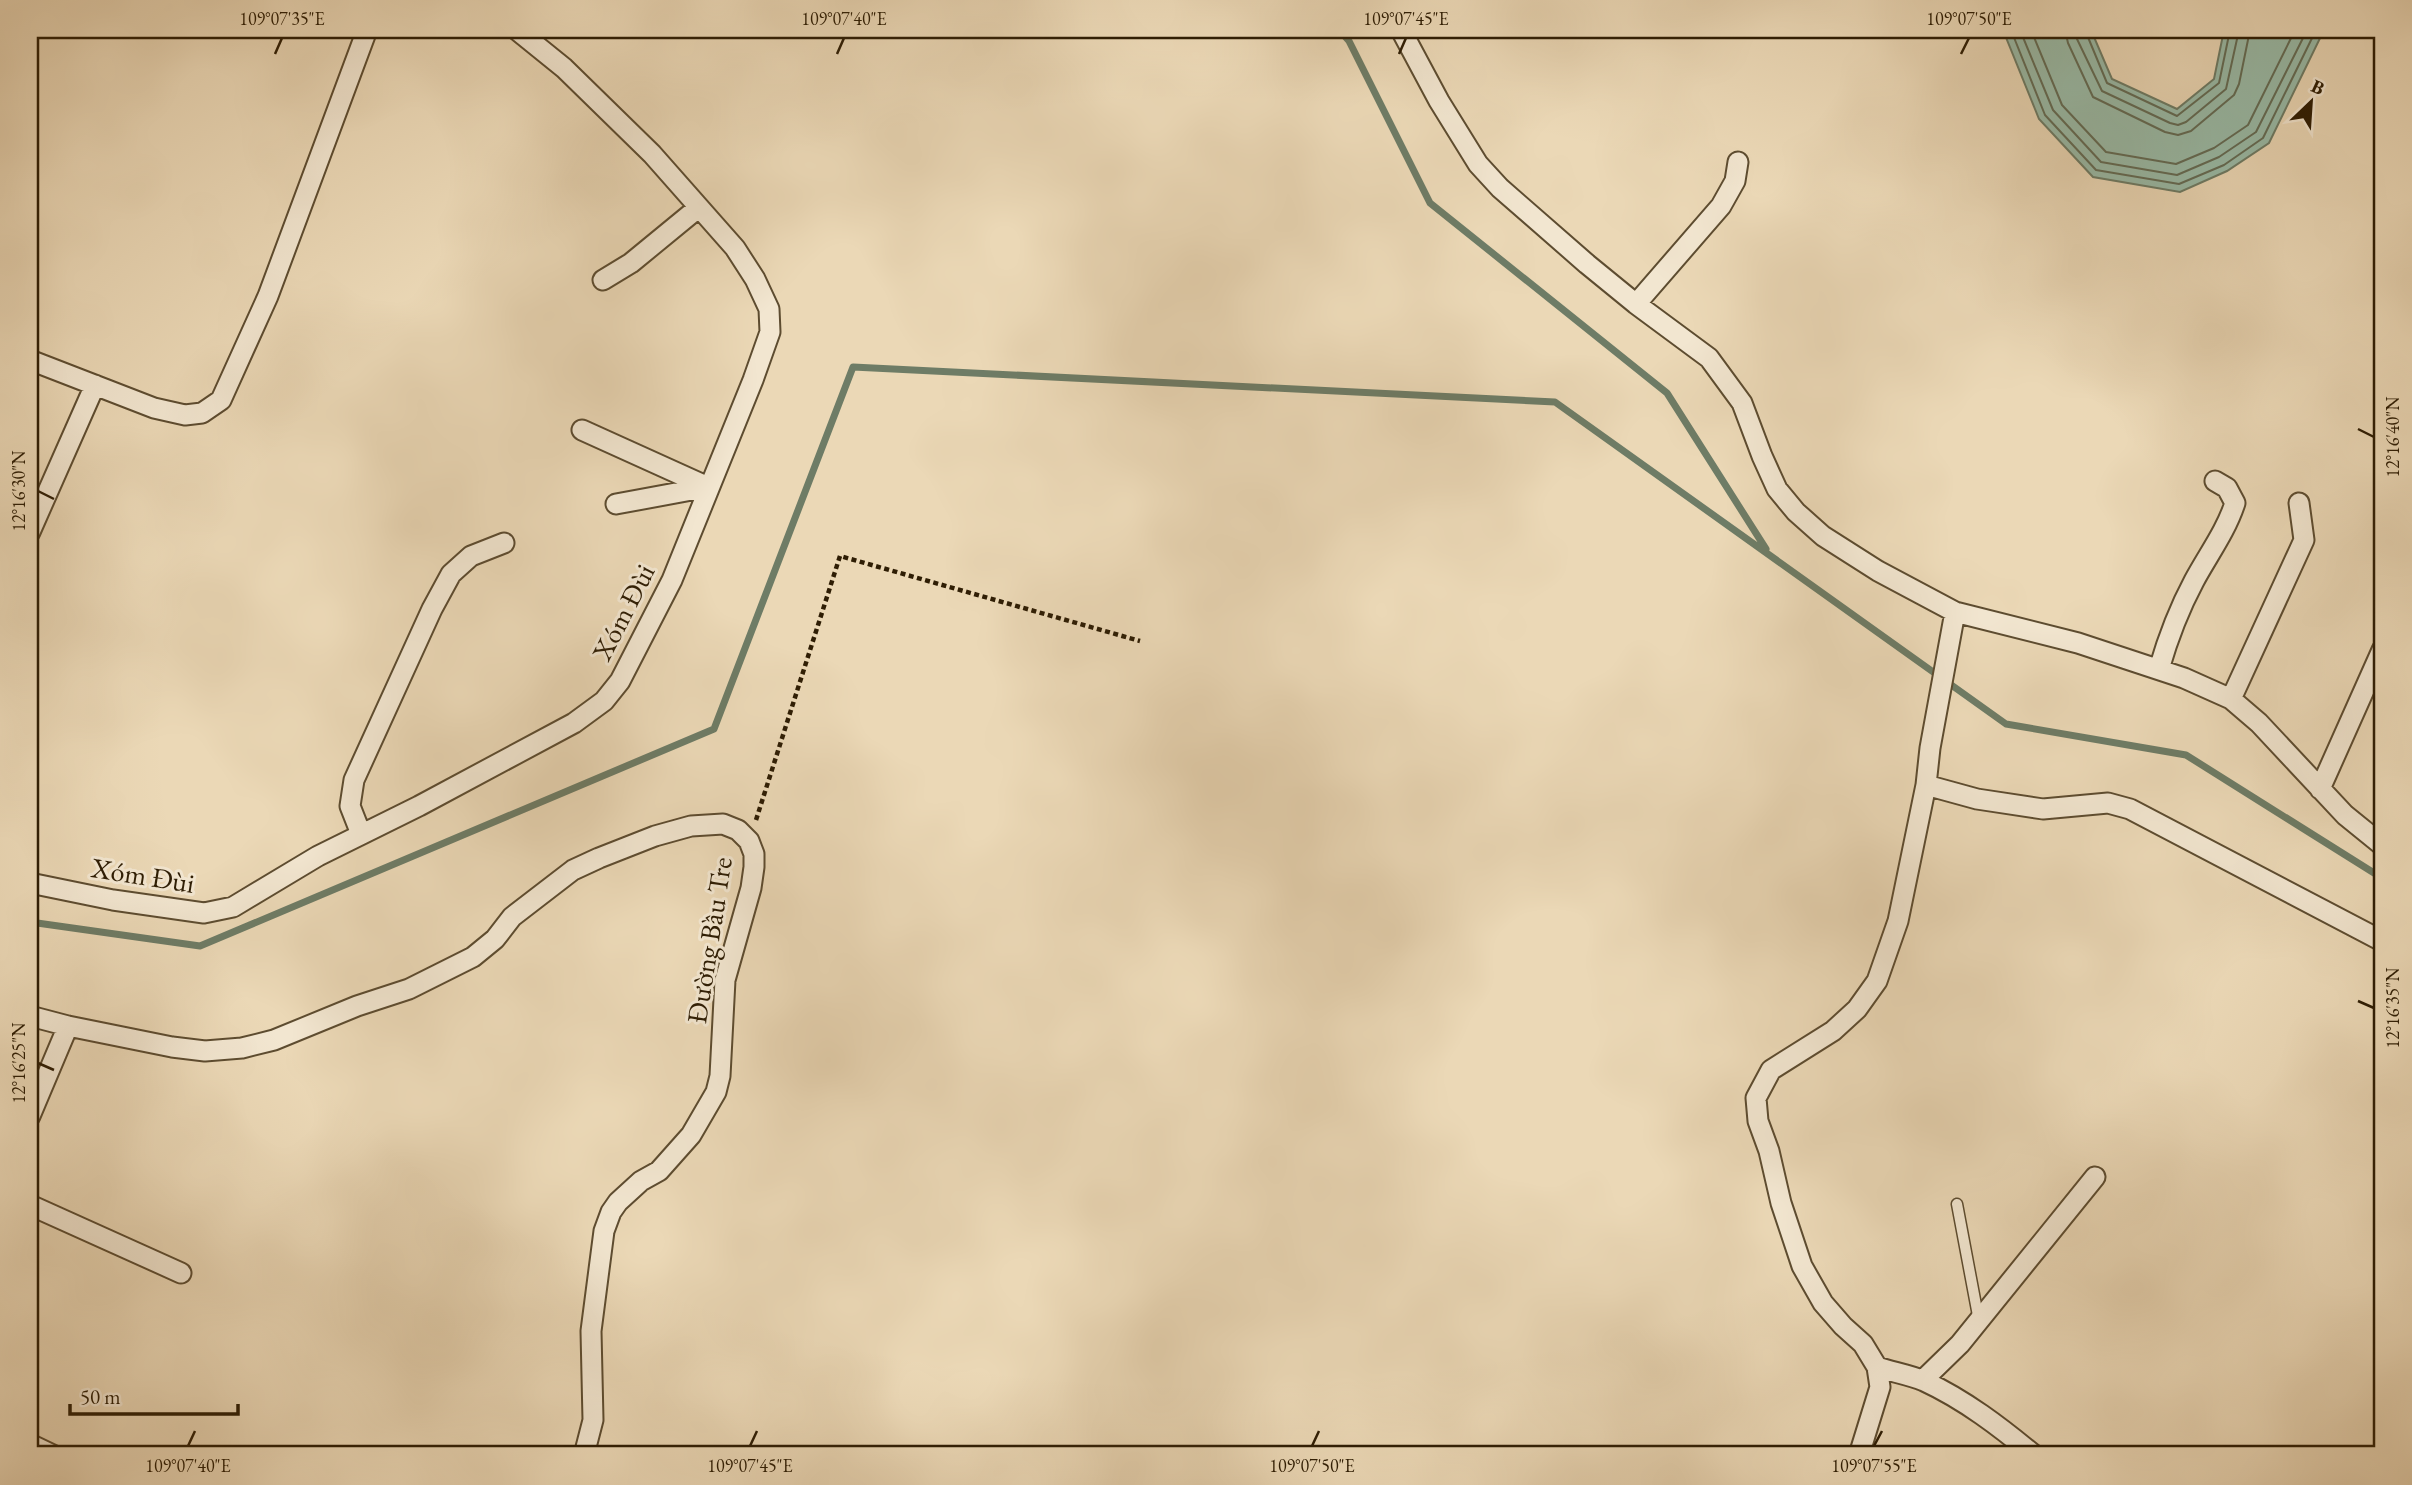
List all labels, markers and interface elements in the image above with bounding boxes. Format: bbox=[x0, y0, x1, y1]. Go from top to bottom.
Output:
text: 109°07'35"E bbox=[239, 7, 325, 30]
text: 109°07'40"E bbox=[801, 7, 887, 30]
text: 109°07'45"E bbox=[1363, 7, 1449, 30]
text: 109°07'50"E bbox=[1926, 7, 2012, 30]
north arrow bbox=[2276, 66, 2346, 136]
text: B bbox=[2307, 73, 2329, 101]
text: 12°16'40"N bbox=[2381, 396, 2404, 477]
text: 12°16'30"N bbox=[7, 450, 30, 531]
street label: Xóm Đùi bbox=[583, 557, 663, 667]
street label: Xóm Đùi bbox=[88, 849, 197, 901]
street label: Đường Bầu Tre bbox=[678, 854, 740, 1026]
text: 12°16'35"N bbox=[2381, 967, 2404, 1048]
text: 12°16'25"N bbox=[7, 1022, 30, 1103]
scale bar bbox=[70, 1373, 238, 1417]
text: 50 m bbox=[80, 1383, 121, 1410]
text: 109°07'40"E bbox=[145, 1454, 231, 1477]
text: 109°07'45"E bbox=[707, 1454, 793, 1477]
text: 109°07'50"E bbox=[1269, 1454, 1355, 1477]
text: 109°07'55"E bbox=[1831, 1454, 1917, 1477]

